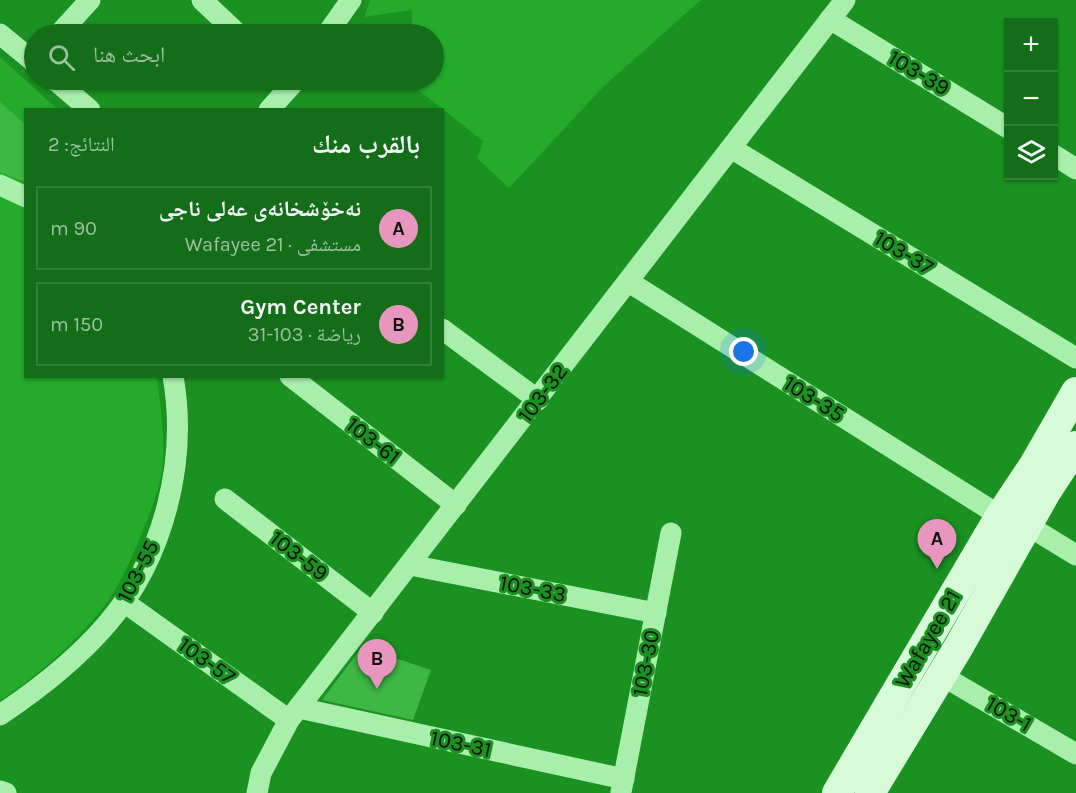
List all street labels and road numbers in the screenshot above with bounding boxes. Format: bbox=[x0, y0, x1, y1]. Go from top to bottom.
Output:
street label: 103-39 bbox=[884, 45, 954, 101]
street label: 103-37 bbox=[870, 225, 938, 281]
street label: 103-32 bbox=[513, 359, 573, 427]
street label: 103-35 bbox=[779, 370, 849, 428]
street label: 103-61 bbox=[341, 412, 405, 470]
street label: 103-59 bbox=[265, 525, 333, 587]
street label: 103-55 bbox=[111, 536, 165, 606]
street label: 103-33 bbox=[498, 570, 568, 608]
street label: Wafayee 21 bbox=[890, 585, 966, 693]
street label: 103-30 bbox=[627, 628, 665, 698]
street label: 103-57 bbox=[174, 632, 240, 690]
street label: 103-1 bbox=[982, 691, 1036, 737]
street label: 103-31 bbox=[428, 725, 494, 763]

